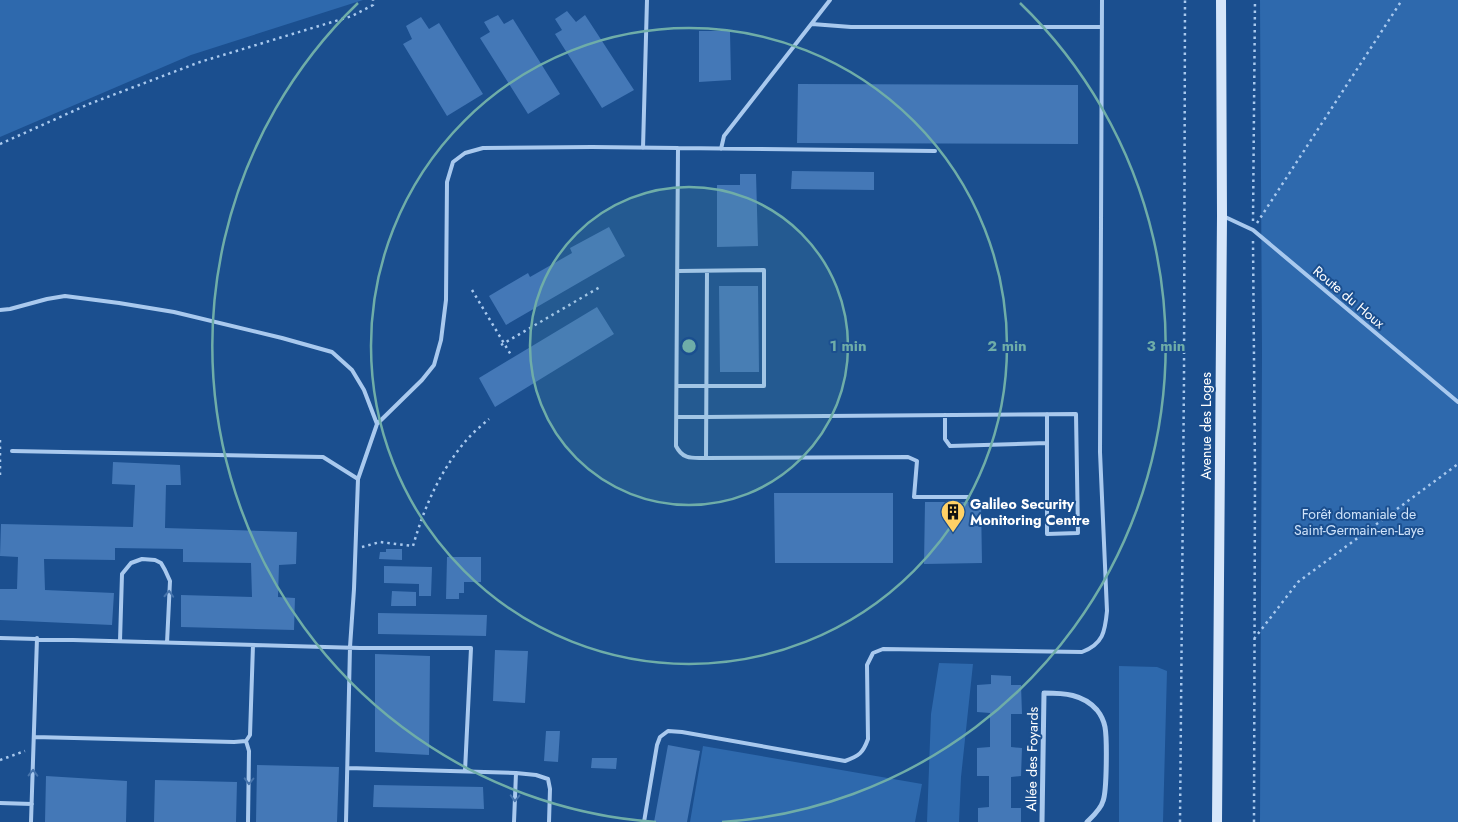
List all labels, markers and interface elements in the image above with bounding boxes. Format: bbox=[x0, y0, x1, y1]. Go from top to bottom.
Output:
street label: Route du Houx bbox=[1309, 261, 1389, 333]
text: 1 min bbox=[829, 335, 867, 357]
text: 2 min bbox=[987, 335, 1027, 357]
text: 3 min bbox=[1147, 335, 1185, 357]
centre of rings bbox=[680, 337, 698, 355]
street label: Avenue des Loges bbox=[1196, 372, 1216, 480]
place label: Galileo Security Monitoring Centre bbox=[970, 494, 1090, 530]
building icon: Galileo Security Monitoring Centre bbox=[940, 499, 966, 533]
park label: Forêt domaniale de Saint-Germain-en-Laye bbox=[1294, 504, 1424, 540]
one-way arrow bbox=[164, 590, 175, 598]
street label: Allée des Foyards bbox=[1021, 706, 1043, 812]
one-way arrow bbox=[27, 769, 38, 777]
one-way arrow bbox=[244, 778, 254, 785]
one-way arrow bbox=[510, 795, 521, 803]

